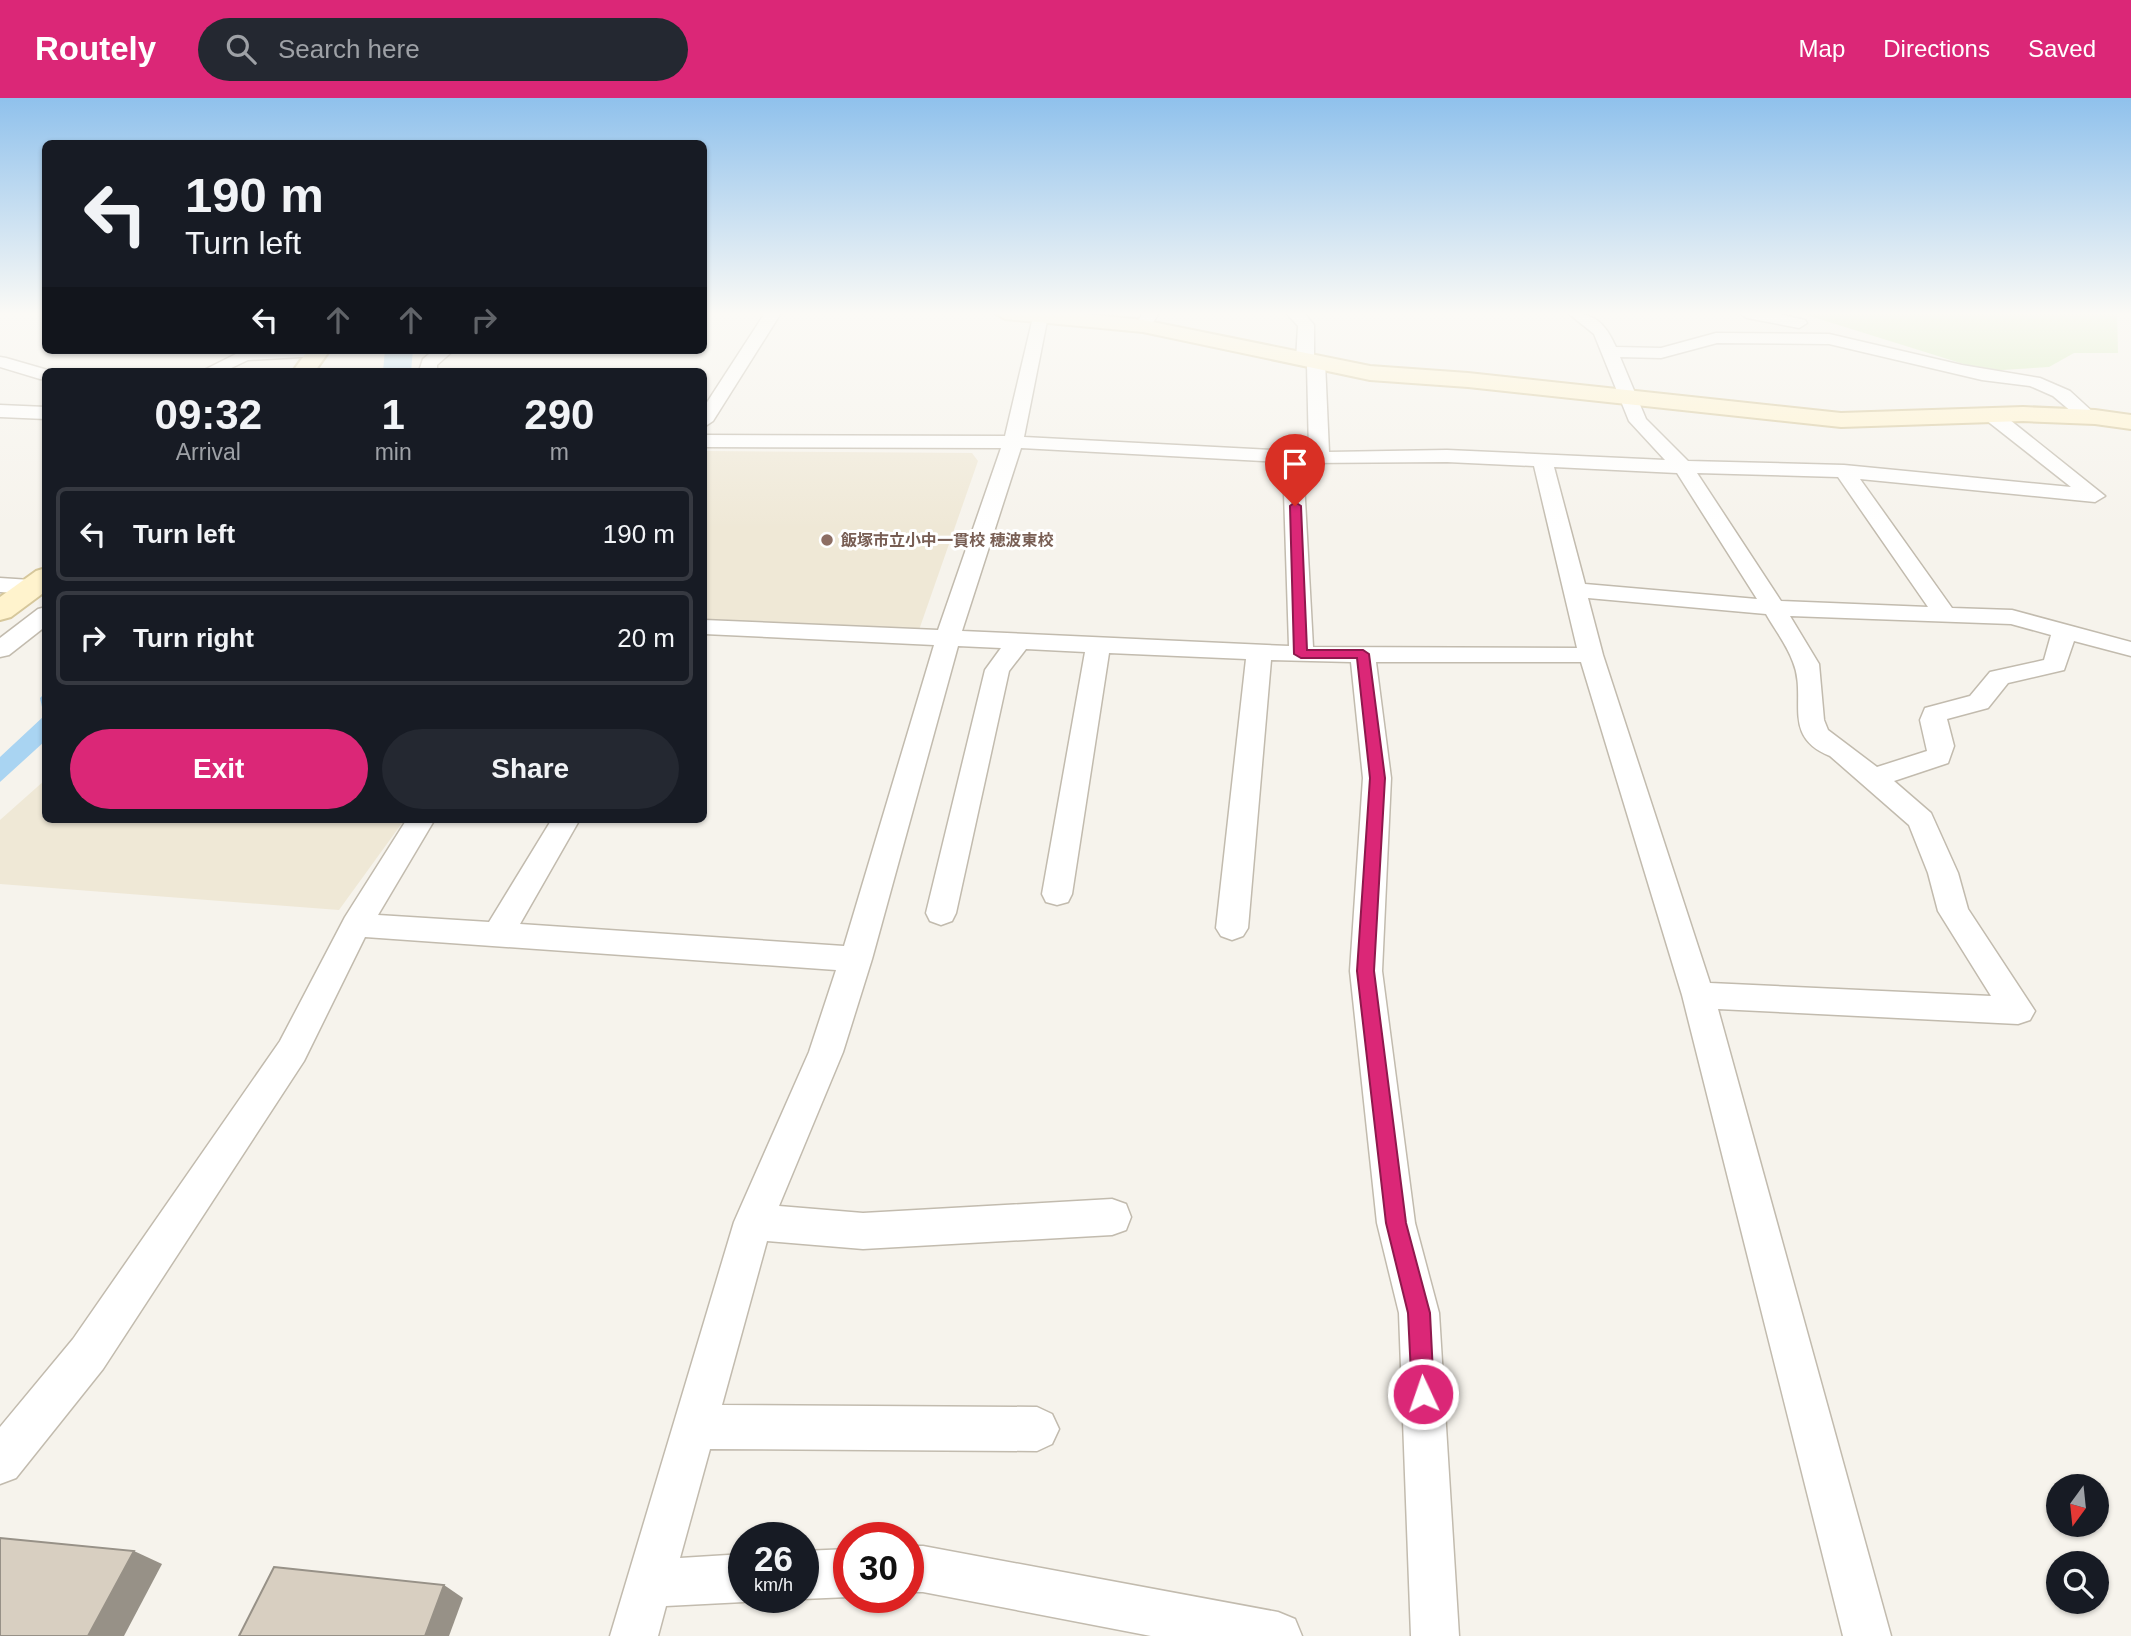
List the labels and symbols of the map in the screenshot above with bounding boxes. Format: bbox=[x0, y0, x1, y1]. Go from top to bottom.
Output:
pin bbox=[1265, 434, 1325, 506]
marker: 飯塚市立小中一貫校 穂波東校 bbox=[819, 532, 835, 548]
place label: 飯塚市立小中一貫校 穂波東校 bbox=[840, 532, 1053, 549]
position arrow bbox=[1386, 1357, 1460, 1431]
north arrow bbox=[2046, 1474, 2109, 1536]
speed limit sign: 30 bbox=[833, 1522, 924, 1613]

